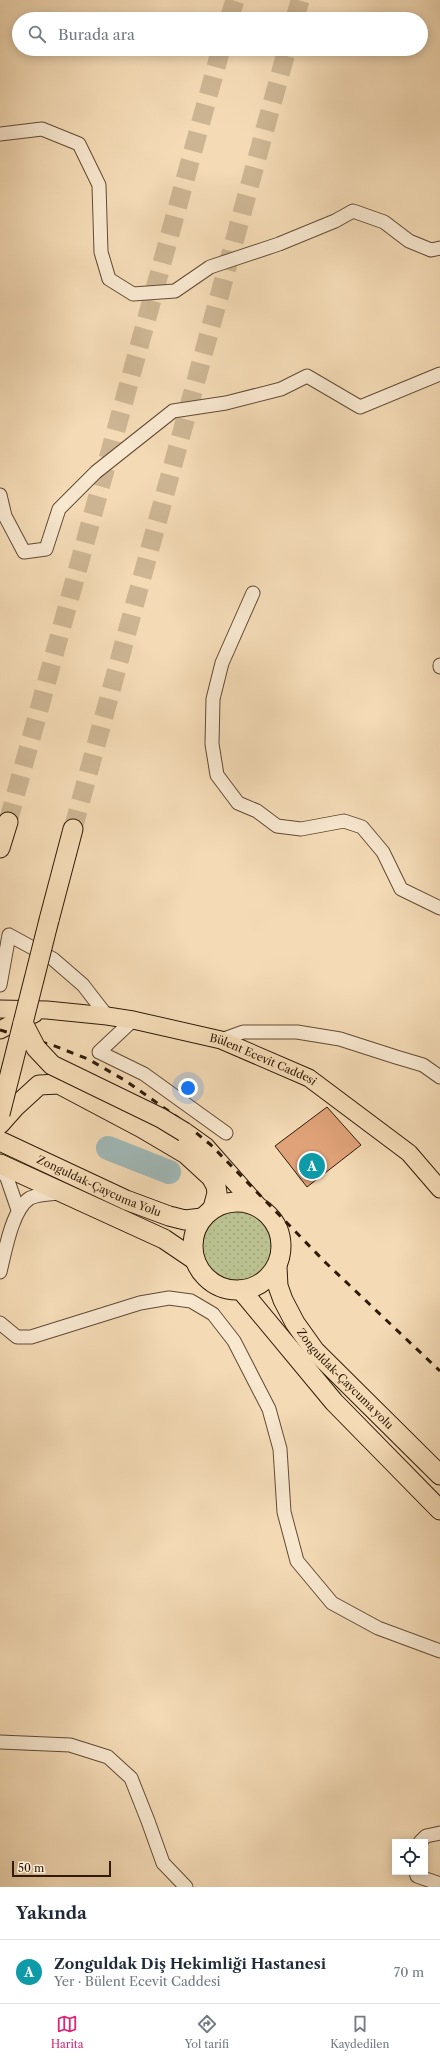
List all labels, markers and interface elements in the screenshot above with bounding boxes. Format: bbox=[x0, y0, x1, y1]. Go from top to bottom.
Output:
search box bbox=[12, 12, 428, 56]
icon: search bbox=[26, 23, 48, 45]
text: Burada ara bbox=[58, 25, 135, 44]
street label: Bülent Ecevit Caddesi bbox=[208, 1031, 320, 1089]
your location bbox=[178, 1078, 198, 1098]
pin: A bbox=[299, 1151, 325, 1181]
street label: Zonguldak-Çaycuma Yolu bbox=[35, 1152, 164, 1220]
street label: Zonguldak-Çaycuma yolu bbox=[294, 1326, 397, 1432]
map controls bbox=[392, 1839, 428, 1875]
button: locate bbox=[392, 1839, 428, 1875]
scale bar bbox=[12, 1859, 111, 1878]
text: 50 m bbox=[18, 1861, 44, 1875]
text: Yakında bbox=[16, 1903, 87, 1923]
text: Zonguldak Diş Hekimliği Hastanesi bbox=[54, 1954, 326, 1973]
text: A bbox=[24, 1964, 34, 1980]
text: 70 m bbox=[394, 1964, 424, 1980]
text: Yer · Bülent Ecevit Caddesi bbox=[54, 1973, 221, 1989]
tab: Harita bbox=[51, 2013, 83, 2051]
tab: Yol tarifi bbox=[185, 2013, 229, 2051]
tab: Kaydedilen bbox=[330, 2013, 389, 2051]

